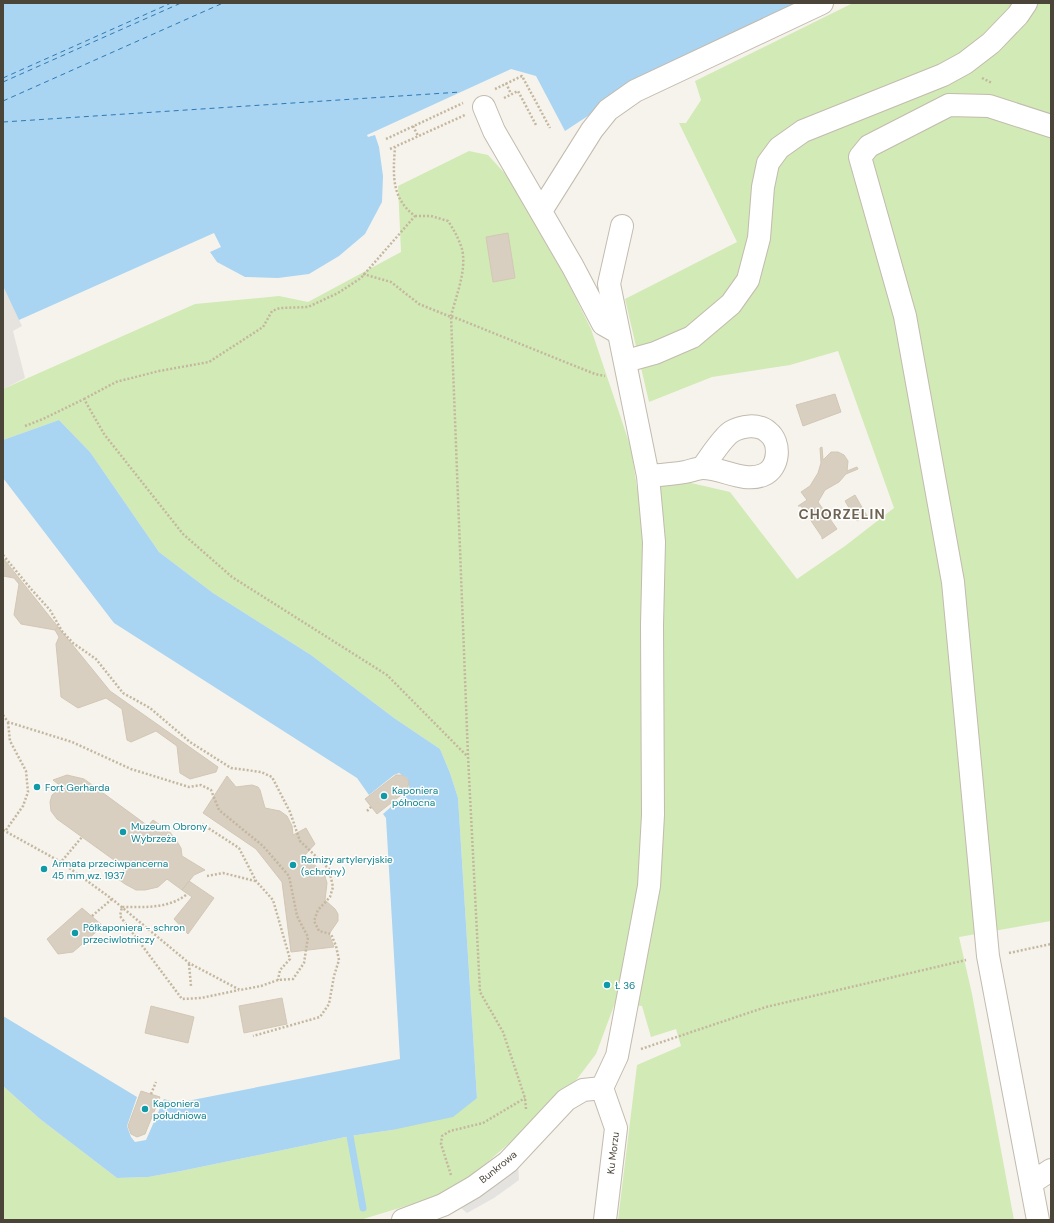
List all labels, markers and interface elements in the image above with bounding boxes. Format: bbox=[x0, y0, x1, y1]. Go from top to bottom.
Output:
district label: CHORZELIN bbox=[798, 505, 886, 523]
place label: Fort Gerharda bbox=[45, 781, 110, 794]
marker: Fort Gerharda bbox=[32, 782, 42, 792]
place label: Kaponiera północna bbox=[392, 784, 438, 809]
marker: Kaponiera północna bbox=[379, 791, 389, 801]
place label: Muzeum Obrony Wybrzeża bbox=[131, 820, 208, 845]
marker: Muzeum Obrony Wybrzeża bbox=[118, 827, 128, 837]
place label: Remizy artyleryjskie (schrony) bbox=[301, 853, 393, 878]
place label: Armata przeciwpancerna 45 mm wz. 1937 bbox=[52, 857, 168, 882]
marker: Remizy artyleryjskie (schrony) bbox=[288, 860, 298, 870]
marker: Armata przeciwpancerna 45 mm wz. 1937 bbox=[39, 864, 49, 874]
place label: Półkaponiera - schron przeciwlotniczy bbox=[83, 921, 185, 946]
marker: Półkaponiera - schron przeciwlotniczy bbox=[70, 928, 80, 938]
place label: Ł 36 bbox=[615, 979, 635, 992]
marker: Ł 36 bbox=[602, 980, 612, 990]
place label: Kaponiera południowa bbox=[153, 1097, 206, 1122]
marker: Kaponiera południowa bbox=[140, 1104, 150, 1114]
street label: Ku Morzu bbox=[604, 1131, 622, 1175]
street label: Bunkrowa bbox=[477, 1148, 519, 1186]

